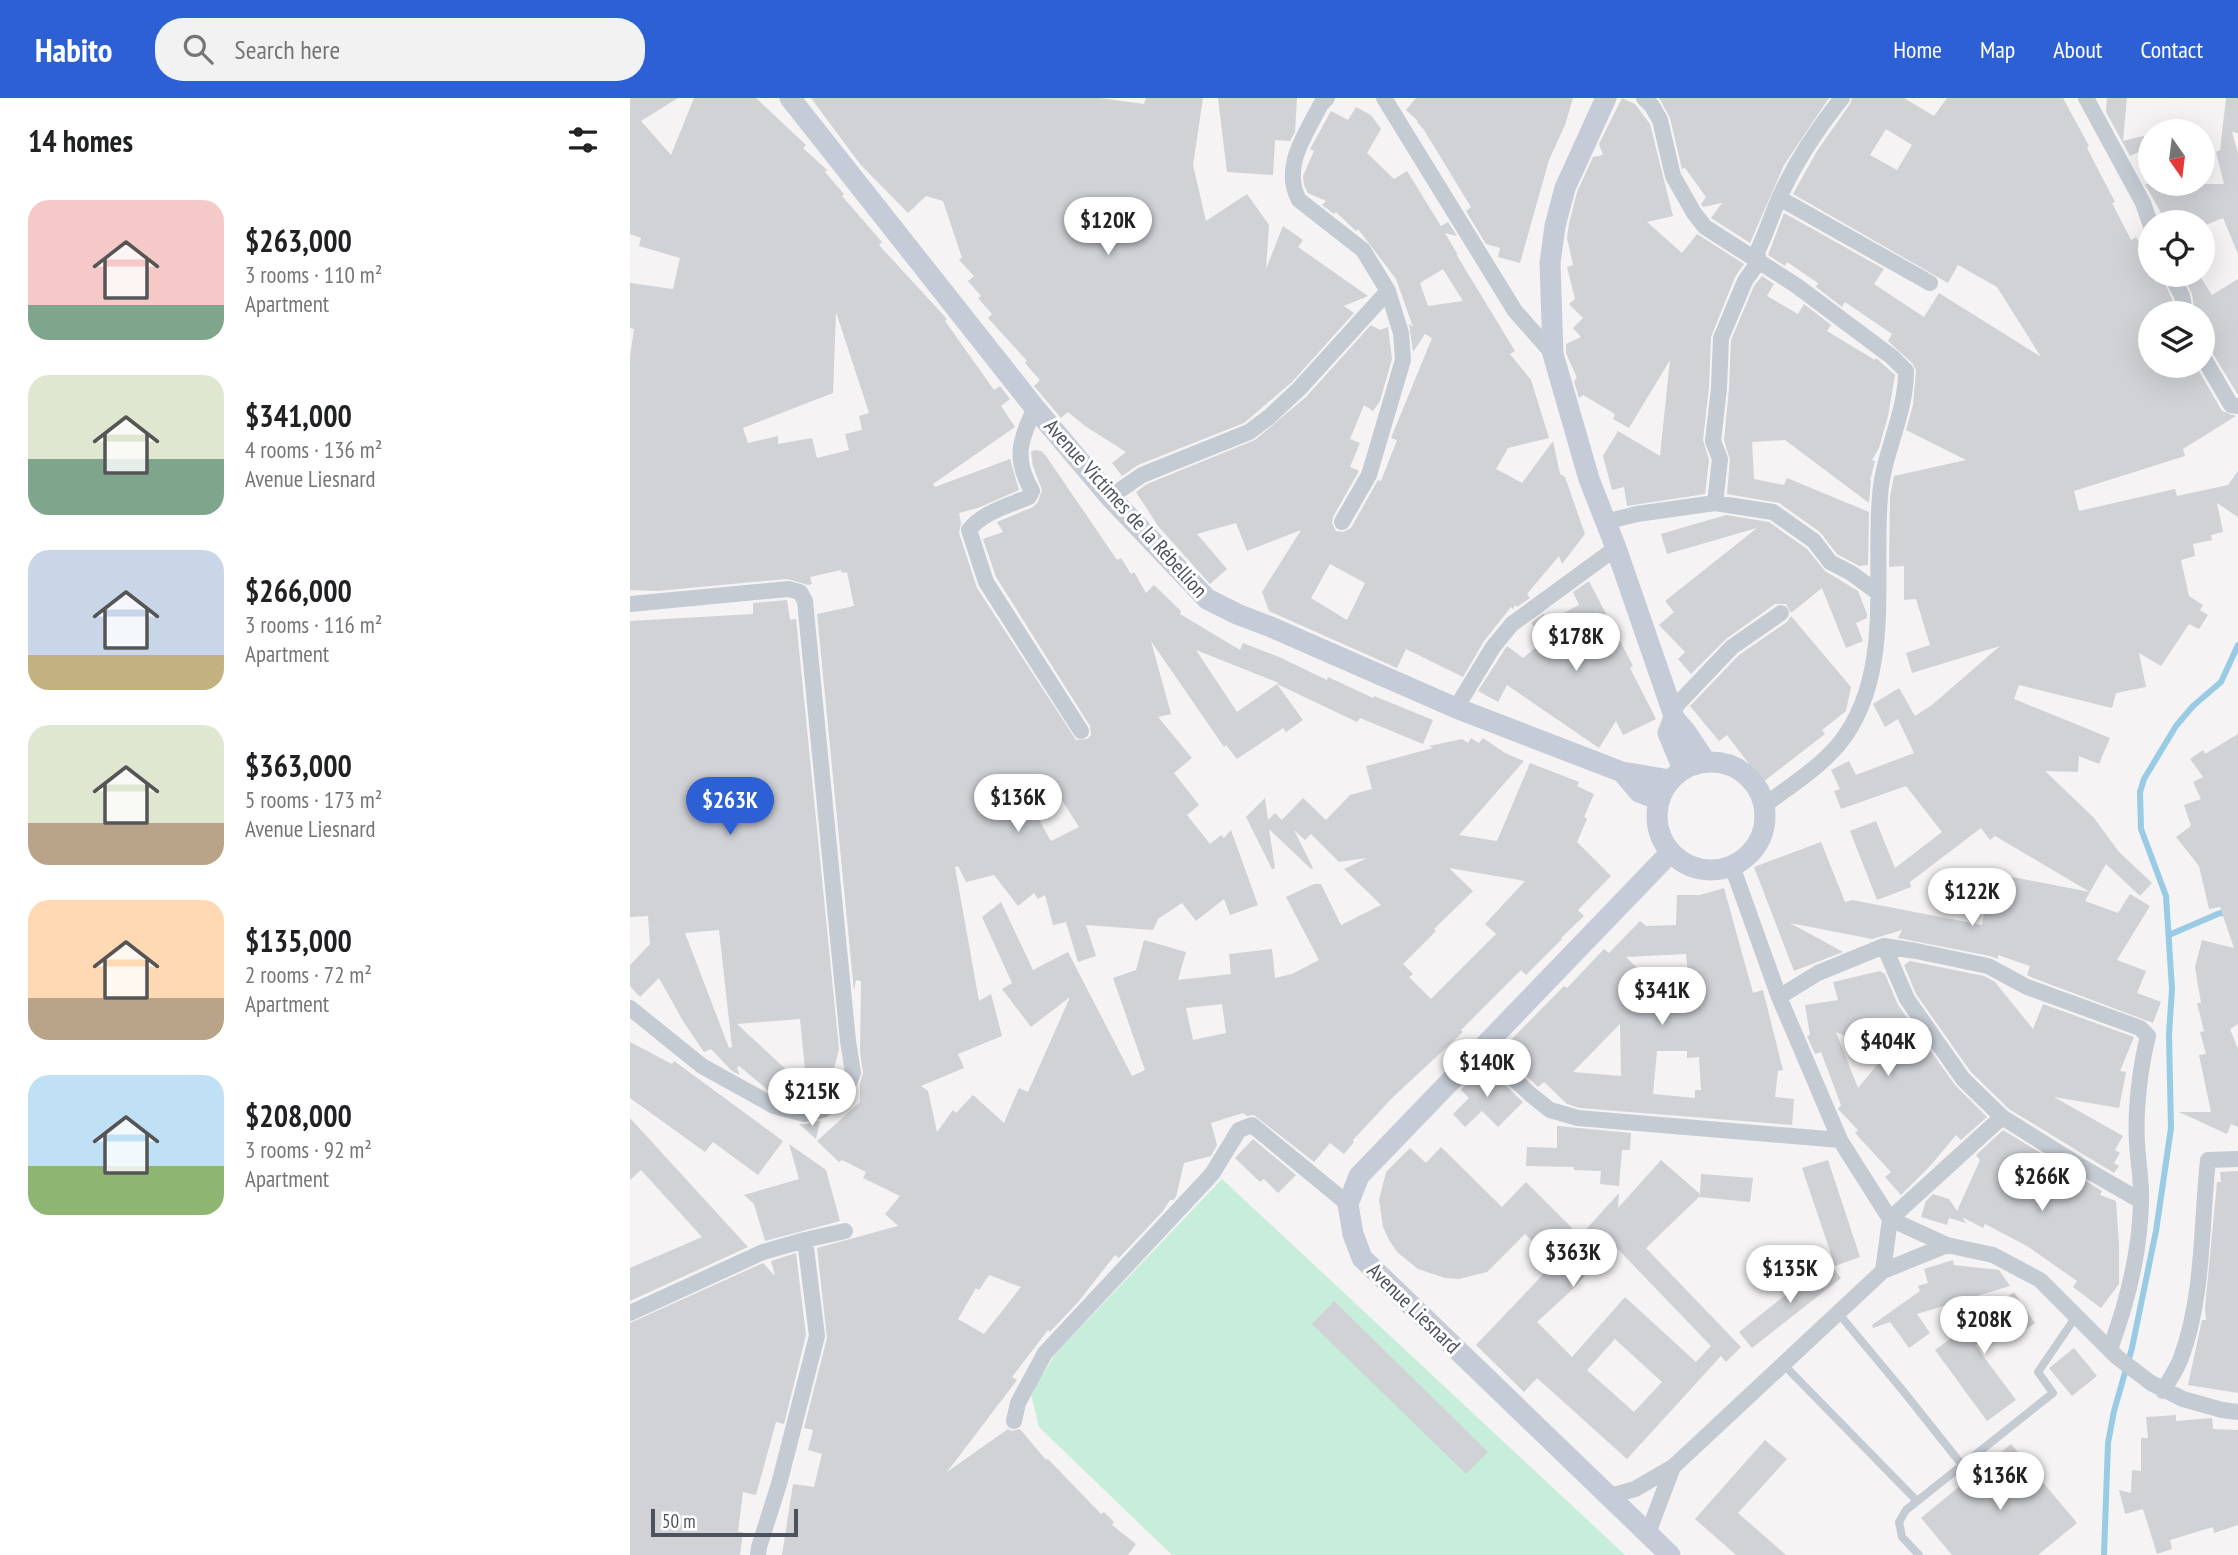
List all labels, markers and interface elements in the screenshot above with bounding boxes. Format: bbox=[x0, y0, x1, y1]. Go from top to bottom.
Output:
search box bbox=[155, 18, 645, 81]
text: Habito bbox=[35, 28, 113, 71]
icon: search bbox=[179, 30, 217, 68]
text: Search here bbox=[235, 33, 340, 66]
text: Home bbox=[1893, 34, 1942, 65]
text: Map bbox=[1980, 34, 2015, 65]
text: About bbox=[2053, 34, 2102, 65]
text: Contact bbox=[2140, 34, 2203, 65]
north arrow bbox=[2138, 119, 2216, 196]
map controls bbox=[2138, 119, 2215, 378]
text: 14 homes bbox=[28, 121, 133, 160]
icon: filters bbox=[564, 121, 602, 159]
pin: $120K bbox=[1059, 198, 1157, 257]
text: $120K bbox=[1080, 205, 1136, 234]
button: locate bbox=[2138, 210, 2215, 287]
text: $263,000 bbox=[245, 221, 352, 260]
icon: home bbox=[84, 228, 168, 312]
text: 3 rooms · 110 m² bbox=[245, 260, 382, 289]
text: Apartment bbox=[245, 289, 329, 318]
button: layers bbox=[2138, 301, 2215, 378]
text: $341,000 bbox=[245, 396, 352, 435]
icon: home bbox=[84, 403, 168, 487]
street label: Avenue Victimes de la Rébellion bbox=[1039, 413, 1213, 603]
text: 4 rooms · 136 m² bbox=[245, 435, 382, 464]
text: Avenue Liesnard bbox=[245, 464, 375, 493]
text: $266,000 bbox=[245, 571, 352, 610]
icon: home bbox=[84, 578, 168, 662]
text: 3 rooms · 116 m² bbox=[245, 610, 382, 639]
pin: $178K bbox=[1527, 614, 1625, 673]
text: $178K bbox=[1548, 621, 1604, 650]
text: Apartment bbox=[245, 639, 329, 668]
text: $363,000 bbox=[245, 746, 352, 785]
icon: home bbox=[84, 753, 168, 837]
pin: $136K bbox=[969, 774, 1067, 834]
pin: $263K bbox=[681, 778, 779, 837]
text: $136K bbox=[990, 782, 1046, 811]
text: 5 rooms · 173 m² bbox=[245, 785, 382, 814]
text: $263K bbox=[702, 785, 758, 814]
text: Avenue Liesnard bbox=[245, 814, 375, 843]
pin: $122K bbox=[1923, 868, 2021, 928]
text: $122K bbox=[1944, 876, 2000, 905]
text: $135,000 bbox=[245, 921, 352, 960]
icon: home bbox=[84, 928, 168, 1012]
text: 2 rooms · 72 m² bbox=[245, 960, 372, 989]
pin: $341K bbox=[1613, 968, 1711, 1027]
text: $341K bbox=[1634, 975, 1690, 1004]
text: Apartment bbox=[245, 989, 329, 1018]
pin: $404K bbox=[1839, 1018, 1937, 1078]
text: $404K bbox=[1860, 1026, 1916, 1055]
pin: $140K bbox=[1438, 1040, 1536, 1099]
text: $140K bbox=[1459, 1047, 1515, 1076]
pin: $215K bbox=[763, 1068, 861, 1128]
text: $215K bbox=[784, 1076, 840, 1105]
text: $208,000 bbox=[245, 1096, 352, 1135]
icon: home bbox=[84, 1103, 168, 1187]
text: 3 rooms · 92 m² bbox=[245, 1135, 372, 1164]
pin: $266K bbox=[1993, 1154, 2091, 1213]
text: $266K bbox=[2014, 1161, 2070, 1190]
text: Apartment bbox=[245, 1164, 329, 1193]
pin: $363K bbox=[1524, 1230, 1622, 1289]
text: $363K bbox=[1545, 1237, 1601, 1266]
pin: $135K bbox=[1741, 1246, 1839, 1305]
text: $135K bbox=[1762, 1253, 1818, 1282]
street label: Avenue Liesnard bbox=[1362, 1257, 1466, 1359]
pin: $208K bbox=[1935, 1296, 2033, 1356]
text: $208K bbox=[1956, 1304, 2012, 1333]
pin: $136K bbox=[1951, 1452, 2049, 1512]
text: $136K bbox=[1972, 1460, 2028, 1489]
scale bar bbox=[651, 1506, 798, 1538]
text: 50 m bbox=[662, 1509, 696, 1533]

